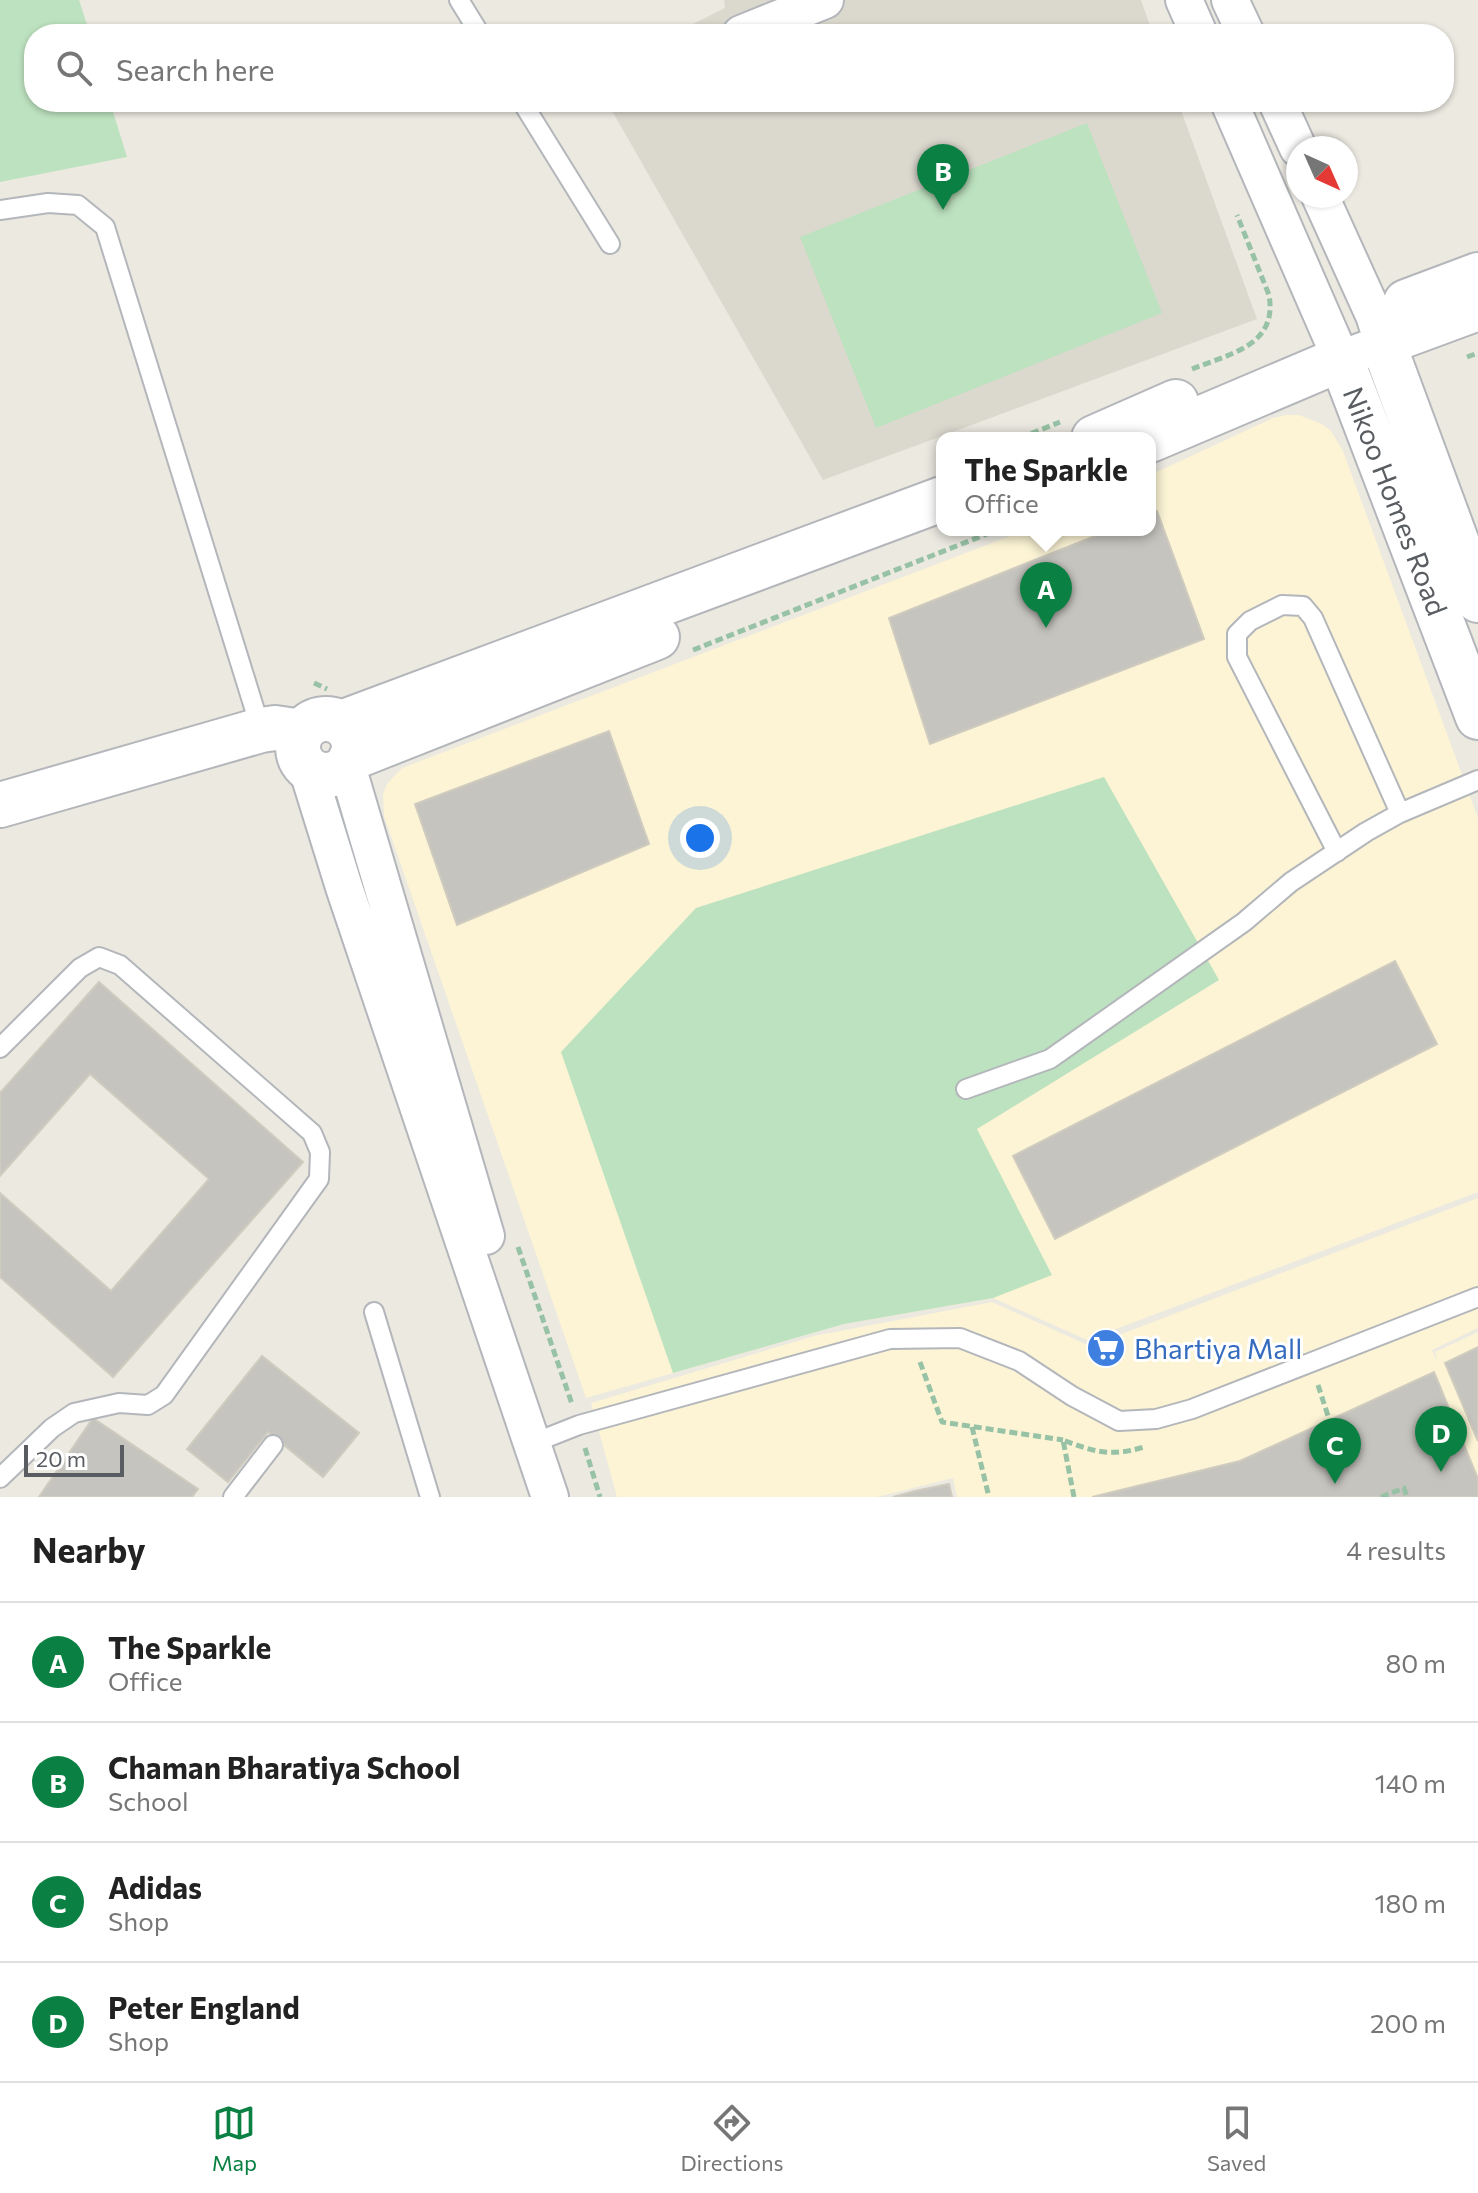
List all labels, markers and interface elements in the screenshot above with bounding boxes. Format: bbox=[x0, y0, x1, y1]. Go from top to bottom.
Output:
search box bbox=[24, 24, 1454, 112]
icon: search bbox=[52, 46, 96, 90]
text: Search here bbox=[116, 50, 275, 87]
north arrow bbox=[1286, 136, 1358, 208]
pin: B bbox=[917, 144, 969, 210]
street label: Nikoo Homes Road bbox=[1337, 382, 1455, 620]
popup bbox=[936, 432, 1156, 536]
text: The Sparkle bbox=[964, 450, 1128, 487]
text: Office bbox=[964, 487, 1039, 518]
pin: A bbox=[1020, 562, 1072, 628]
your location bbox=[680, 818, 720, 858]
supermarket icon: Bhartiya Mall bbox=[1085, 1327, 1127, 1369]
place label: Bhartiya Mall bbox=[1134, 1331, 1302, 1365]
pin: D bbox=[1415, 1406, 1467, 1472]
pin: C bbox=[1309, 1418, 1361, 1484]
scale bar bbox=[24, 1441, 124, 1477]
text: 20 m bbox=[36, 1445, 86, 1472]
text: Nearby bbox=[32, 1528, 146, 1570]
text: 4 results bbox=[1346, 1534, 1446, 1565]
text: The Sparkle bbox=[108, 1628, 271, 1665]
text: A bbox=[49, 1647, 67, 1678]
text: 80 m bbox=[1386, 1647, 1446, 1678]
text: Office bbox=[108, 1665, 182, 1696]
text: Chaman Bharatiya School bbox=[108, 1748, 460, 1785]
text: B bbox=[49, 1767, 67, 1798]
text: 140 m bbox=[1375, 1767, 1446, 1798]
text: School bbox=[108, 1785, 189, 1816]
text: Adidas bbox=[108, 1868, 202, 1905]
text: C bbox=[49, 1887, 67, 1918]
text: 180 m bbox=[1374, 1887, 1446, 1918]
text: Shop bbox=[108, 1905, 169, 1936]
text: Peter England bbox=[108, 1988, 300, 2025]
text: D bbox=[48, 2007, 68, 2038]
text: 200 m bbox=[1370, 2007, 1446, 2038]
text: Shop bbox=[108, 2025, 169, 2056]
tab: Map bbox=[212, 2101, 257, 2176]
tab: Directions bbox=[680, 2101, 784, 2176]
tab: Saved bbox=[1207, 2101, 1266, 2176]

